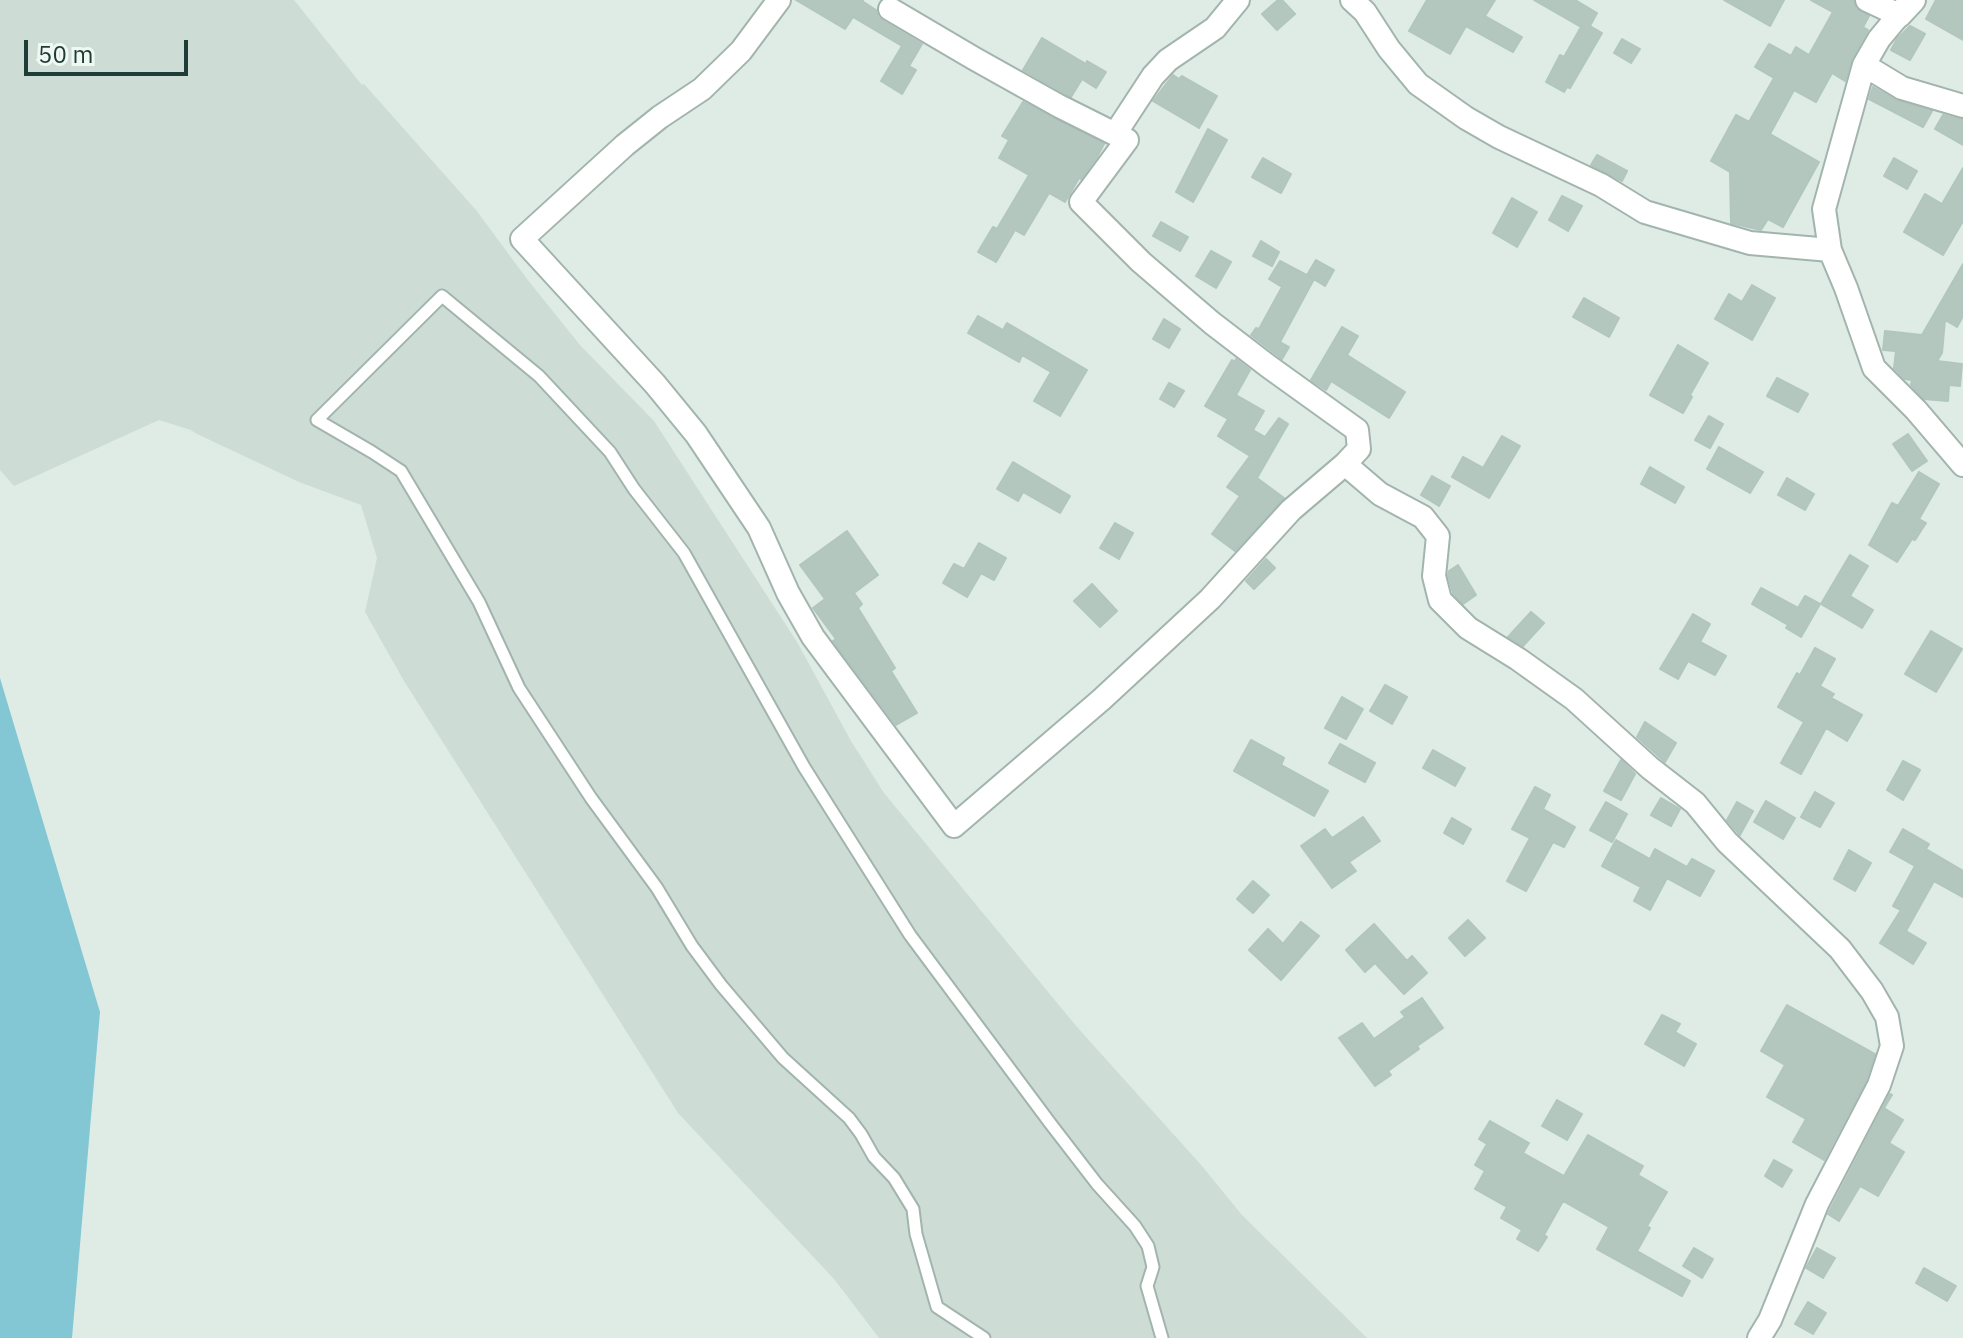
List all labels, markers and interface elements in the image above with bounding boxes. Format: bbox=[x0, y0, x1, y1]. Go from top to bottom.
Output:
scale bar bbox=[28, 24, 192, 74]
text: 50 m bbox=[38, 38, 93, 70]

